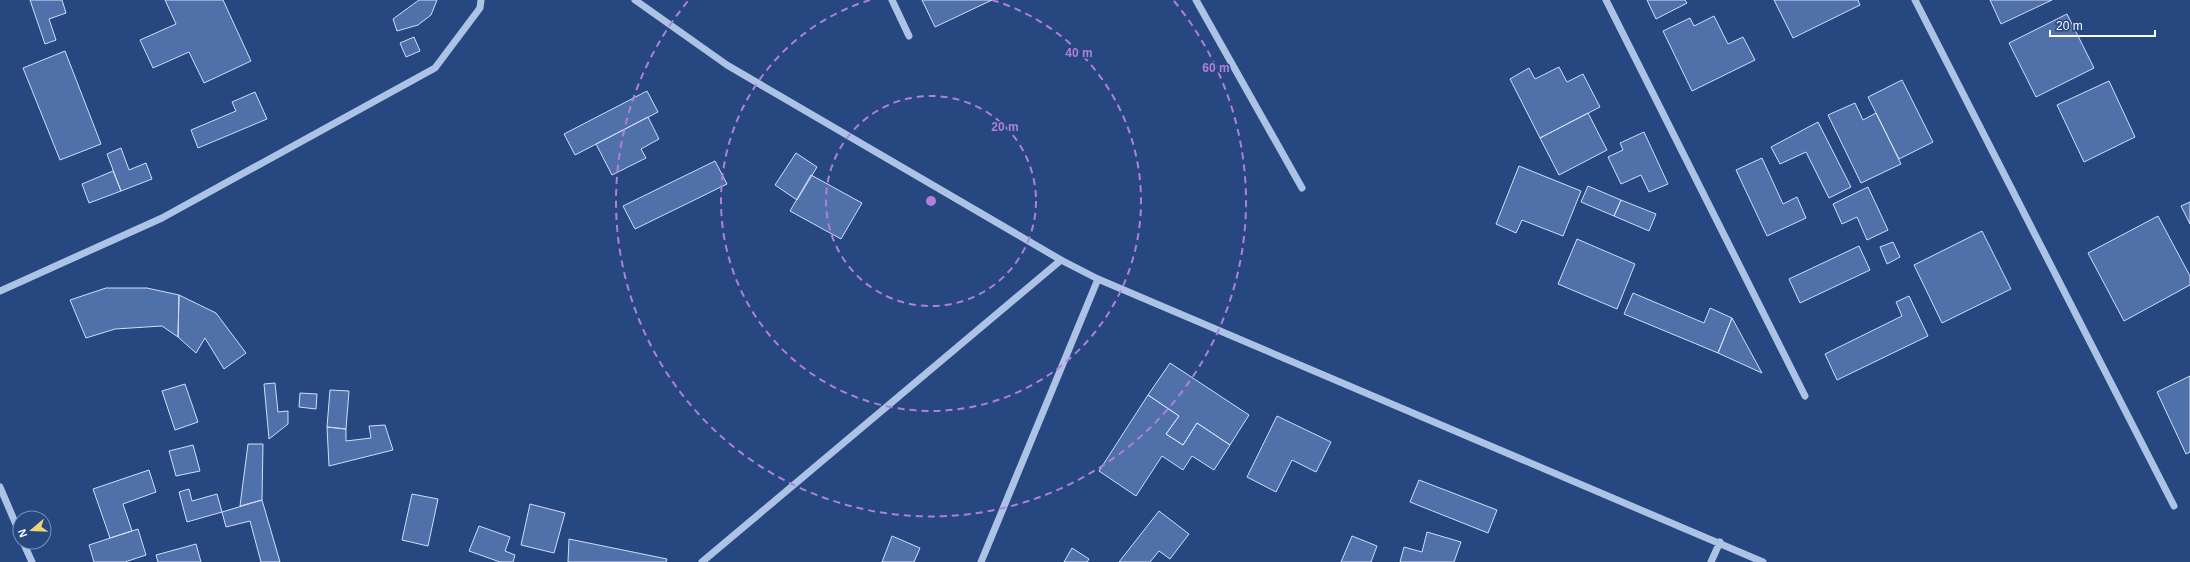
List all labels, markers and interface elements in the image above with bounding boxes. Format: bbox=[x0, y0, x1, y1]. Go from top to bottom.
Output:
scale bar bbox=[2050, 12, 2155, 38]
text: 20 m bbox=[2056, 19, 2083, 33]
text: 40 m bbox=[1065, 46, 1093, 60]
text: 60 m bbox=[1202, 61, 1230, 75]
text: 20 m bbox=[991, 120, 1019, 134]
centre of rings bbox=[924, 194, 938, 208]
north arrow bbox=[12, 510, 52, 550]
text: N bbox=[16, 527, 30, 539]

